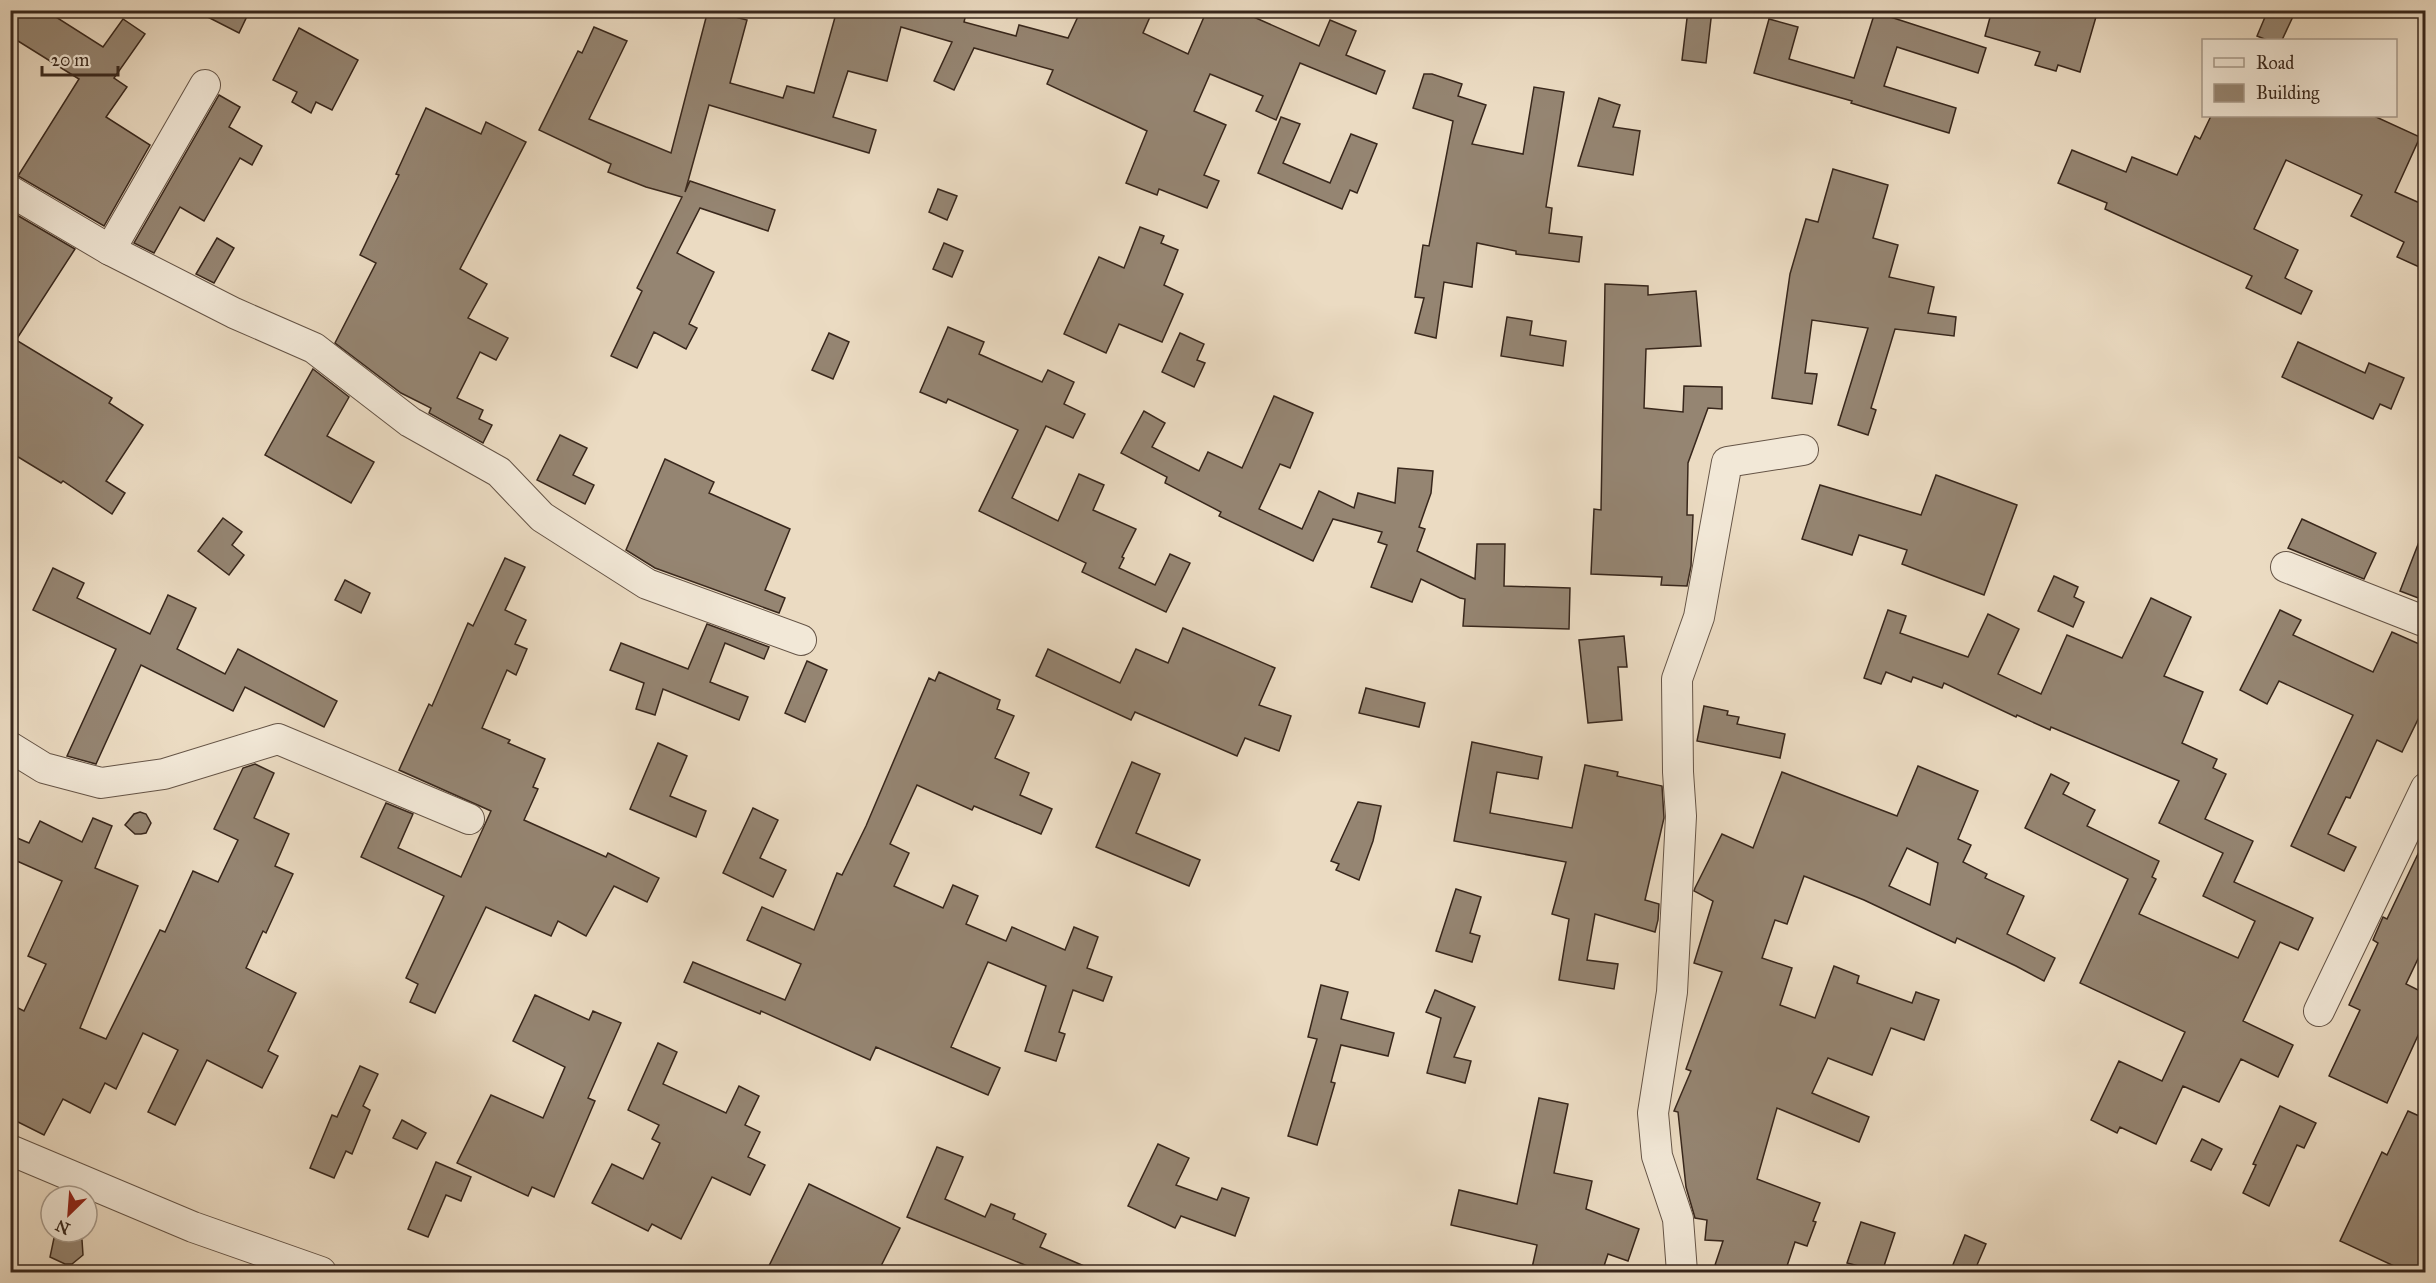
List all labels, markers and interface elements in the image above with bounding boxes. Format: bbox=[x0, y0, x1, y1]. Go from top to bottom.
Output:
scale bar bbox=[42, 39, 118, 77]
legend bbox=[2202, 39, 2397, 117]
text: 20 m bbox=[51, 49, 89, 71]
text: Road bbox=[2256, 52, 2294, 74]
text: Building bbox=[2256, 82, 2320, 105]
north arrow bbox=[39, 1184, 99, 1244]
text: N bbox=[52, 1215, 73, 1239]

